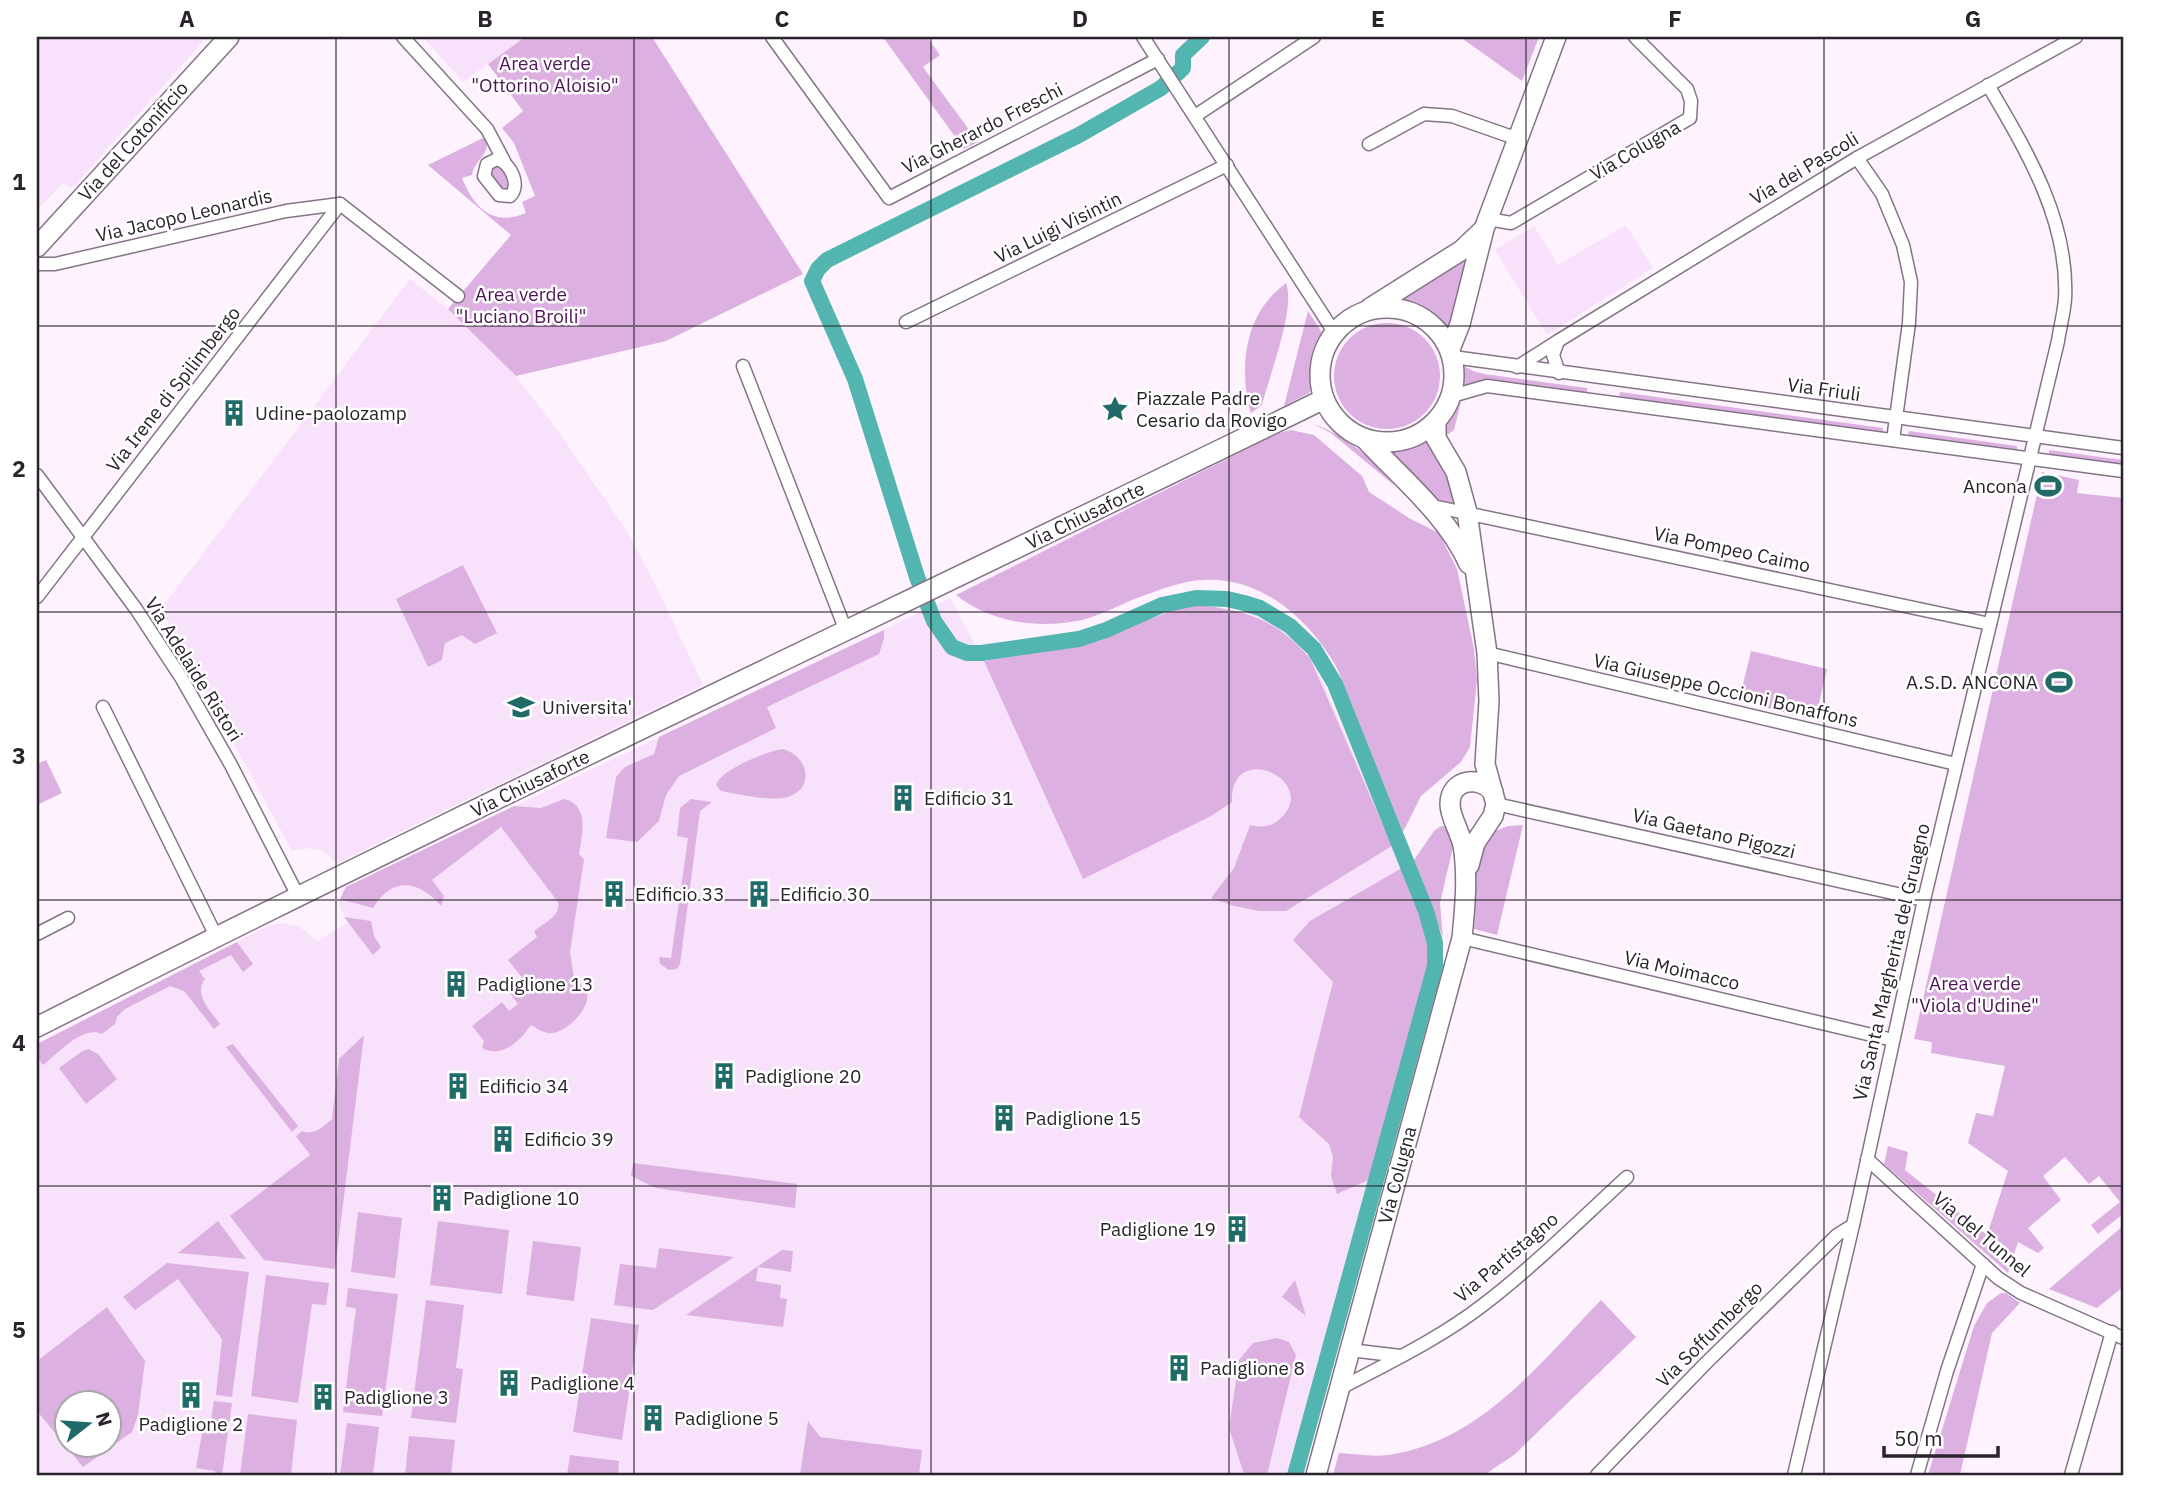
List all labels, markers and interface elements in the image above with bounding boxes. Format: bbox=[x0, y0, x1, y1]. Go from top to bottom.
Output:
text: A bbox=[179, 3, 195, 33]
text: B bbox=[477, 3, 493, 33]
text: C bbox=[775, 3, 790, 33]
text: D bbox=[1072, 3, 1088, 33]
text: E bbox=[1371, 3, 1385, 33]
text: F bbox=[1668, 3, 1682, 33]
text: G bbox=[1965, 3, 1981, 33]
park label: Area verde "Ottorino Aloisio" bbox=[471, 51, 619, 97]
street label: Via del Cotonificio bbox=[73, 76, 193, 206]
street label: Via Gherardo Freschi bbox=[898, 77, 1066, 179]
street label: Via Colugna bbox=[1586, 115, 1684, 185]
street label: Via dei Pascoli bbox=[1745, 126, 1863, 210]
text: 1 bbox=[12, 166, 26, 196]
street label: Via Jacopo Leonardis bbox=[93, 183, 275, 247]
street label: Via Luigi Visintin bbox=[991, 186, 1125, 268]
park label: Area verde "Luciano Broili" bbox=[455, 282, 587, 328]
street label: Via Irene di Spilimbergo bbox=[101, 301, 245, 477]
street label: Via Friuli bbox=[1786, 372, 1862, 406]
place label: Piazzale Padre Cesario da Rovigo bbox=[1136, 386, 1287, 432]
place icon: Piazzale Padre Cesario da Rovigo bbox=[1100, 394, 1130, 424]
building icon: Udine-paolozamp bbox=[219, 398, 249, 428]
place label: Udine-paolozamp bbox=[255, 401, 407, 425]
text: 2 bbox=[12, 453, 26, 483]
sports icon: Ancona bbox=[2033, 471, 2063, 501]
place label: Ancona bbox=[1963, 474, 2027, 498]
street label: Via Chiusaforte bbox=[1022, 476, 1148, 554]
street label: Via Pompeo Caimo bbox=[1651, 521, 1813, 577]
street label: Via Adelaide Ristori bbox=[140, 592, 248, 746]
street label: Via Giuseppe Occioni Bonaffons bbox=[1591, 648, 1861, 732]
sports icon: A.S.D. ANCONA bbox=[2044, 667, 2074, 697]
place label: A.S.D. ANCONA bbox=[1906, 670, 2038, 694]
school or university icon: Universita' bbox=[506, 692, 536, 722]
place label: Universita' bbox=[542, 695, 632, 719]
text: 3 bbox=[12, 740, 26, 770]
street label: Via Chiusaforte bbox=[467, 744, 593, 822]
building icon: Edificio 31 bbox=[888, 783, 918, 813]
place label: Edificio 31 bbox=[924, 786, 1014, 810]
street label: Via Gaetano Pigozzi bbox=[1630, 803, 1798, 863]
street label: Via Santa Margherita del Gruagno bbox=[1847, 821, 1935, 1103]
building icon: Edificio 33 bbox=[599, 879, 629, 909]
building icon: Edificio 30 bbox=[744, 879, 774, 909]
place label: Edificio 33 bbox=[635, 882, 725, 906]
place label: Edificio 30 bbox=[780, 882, 870, 906]
street label: Via Moimacco bbox=[1622, 945, 1742, 995]
building icon: Padiglione 13 bbox=[441, 969, 471, 999]
park label: Area verde "Viola d'Udine" bbox=[1911, 971, 2039, 1017]
place label: Padiglione 13 bbox=[477, 972, 593, 996]
text: 4 bbox=[12, 1027, 26, 1057]
building icon: Padiglione 20 bbox=[709, 1061, 739, 1091]
place label: Padiglione 20 bbox=[745, 1064, 861, 1088]
building icon: Edificio 34 bbox=[443, 1071, 473, 1101]
place label: Edificio 34 bbox=[479, 1074, 569, 1098]
building icon: Padiglione 15 bbox=[989, 1103, 1019, 1133]
place label: Padiglione 15 bbox=[1025, 1106, 1141, 1130]
street label: Via Colugna bbox=[1372, 1123, 1422, 1227]
building icon: Edificio 39 bbox=[488, 1124, 518, 1154]
place label: Edificio 39 bbox=[524, 1127, 614, 1151]
building icon: Padiglione 10 bbox=[427, 1183, 457, 1213]
place label: Padiglione 10 bbox=[463, 1186, 579, 1210]
street label: Via del Tunnel bbox=[1928, 1186, 2036, 1282]
street label: Via Partistagno bbox=[1449, 1207, 1563, 1307]
building icon: Padiglione 19 bbox=[1222, 1214, 1252, 1244]
place label: Padiglione 19 bbox=[1100, 1217, 1216, 1241]
street label: Via Soffumbergo bbox=[1651, 1276, 1767, 1392]
text: 5 bbox=[12, 1314, 26, 1344]
building icon: Padiglione 8 bbox=[1164, 1353, 1194, 1383]
place label: Padiglione 8 bbox=[1200, 1356, 1305, 1380]
building icon: Padiglione 4 bbox=[494, 1368, 524, 1398]
place label: Padiglione 4 bbox=[530, 1371, 635, 1395]
building icon: Padiglione 2 bbox=[176, 1380, 206, 1410]
building icon: Padiglione 3 bbox=[308, 1382, 338, 1412]
place label: Padiglione 3 bbox=[344, 1385, 449, 1409]
north arrow bbox=[52, 1390, 122, 1460]
building icon: Padiglione 5 bbox=[638, 1403, 668, 1433]
place label: Padiglione 5 bbox=[674, 1406, 779, 1430]
text: N bbox=[91, 1409, 118, 1429]
place label: Padiglione 2 bbox=[139, 1412, 243, 1436]
scale bar bbox=[1884, 1414, 1997, 1458]
text: 50 m bbox=[1894, 1424, 1943, 1452]

